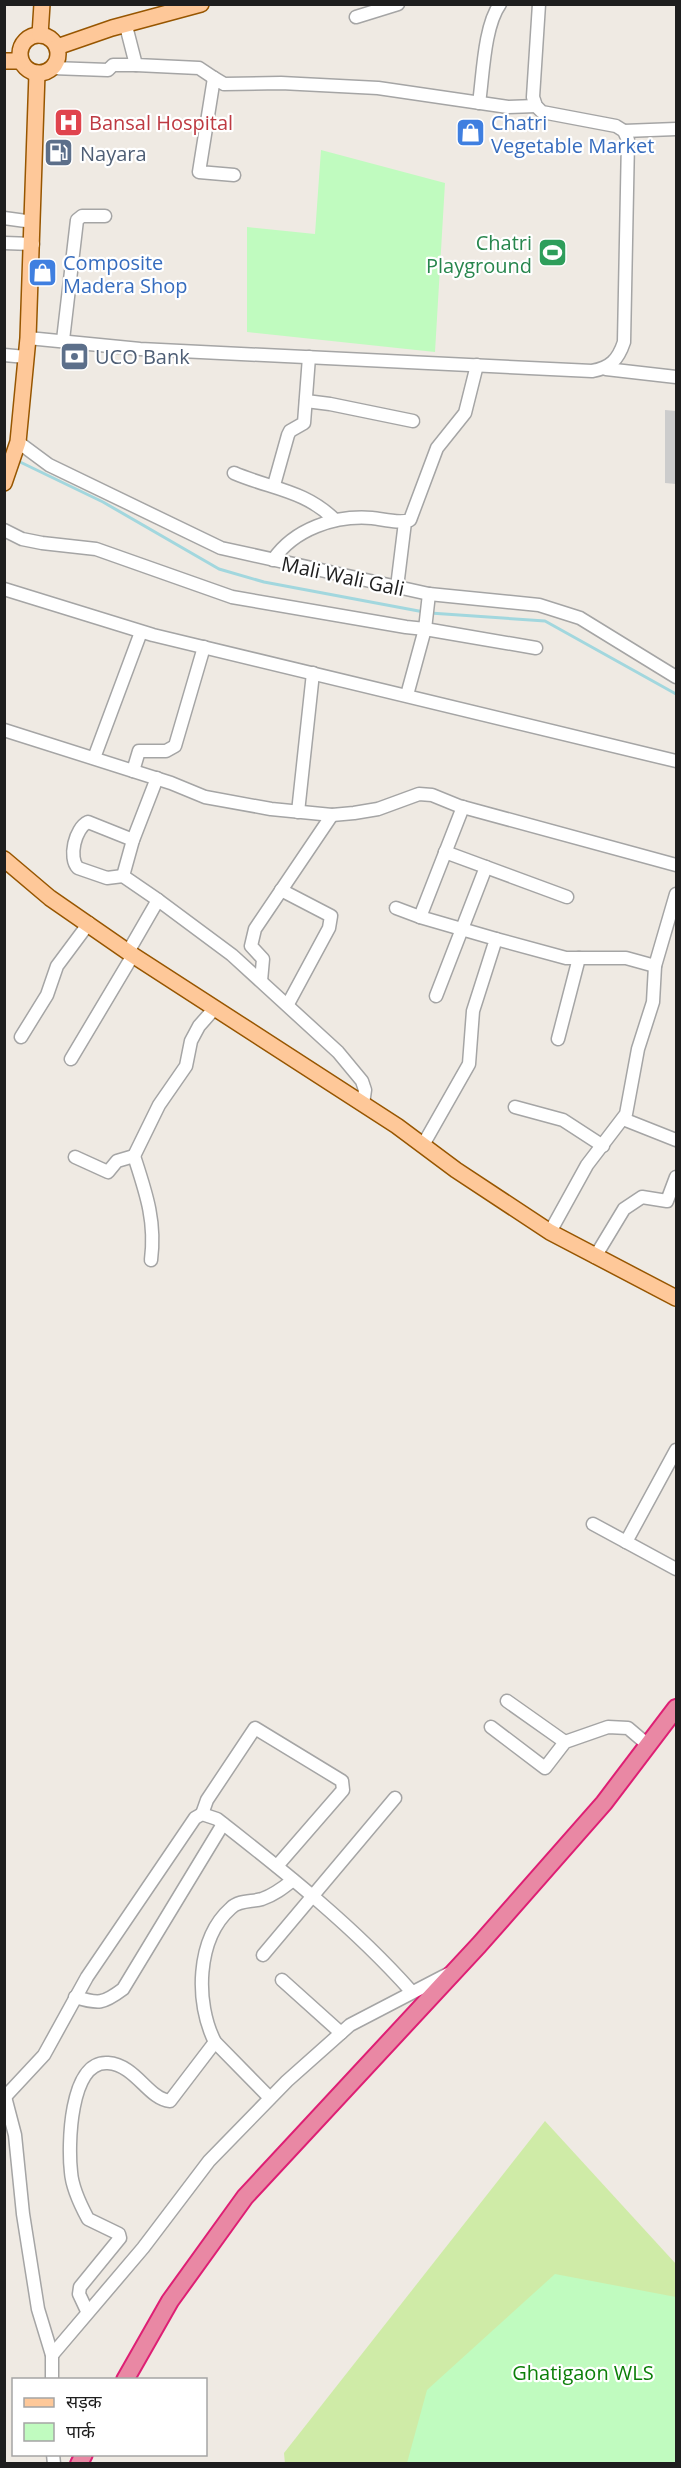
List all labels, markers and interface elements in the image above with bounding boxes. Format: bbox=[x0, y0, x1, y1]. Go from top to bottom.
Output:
hospital icon: Bansal Hospital bbox=[52, 106, 84, 138]
place label: Bansal Hospital bbox=[89, 109, 233, 136]
place label: Chatri Vegetable Market bbox=[491, 109, 654, 159]
shop icon: Chatri Vegetable Market bbox=[454, 117, 486, 149]
fuel station icon: Nayara bbox=[43, 137, 75, 169]
place label: Nayara bbox=[80, 140, 147, 167]
place label: Chatri Playground bbox=[426, 229, 532, 279]
sports icon: Chatri Playground bbox=[537, 237, 569, 269]
place label: Composite Madera Shop bbox=[63, 249, 188, 299]
shop icon: Composite Madera Shop bbox=[26, 257, 58, 289]
bank icon: UCO Bank bbox=[58, 340, 90, 372]
place label: UCO Bank bbox=[95, 343, 190, 370]
street label: Mali Wali Gali bbox=[279, 550, 407, 602]
park label: Ghatigaon WLS bbox=[512, 2359, 654, 2386]
legend bbox=[12, 2378, 207, 2456]
text: सड़क bbox=[66, 2389, 103, 2413]
text: पार्क bbox=[66, 2419, 96, 2443]

